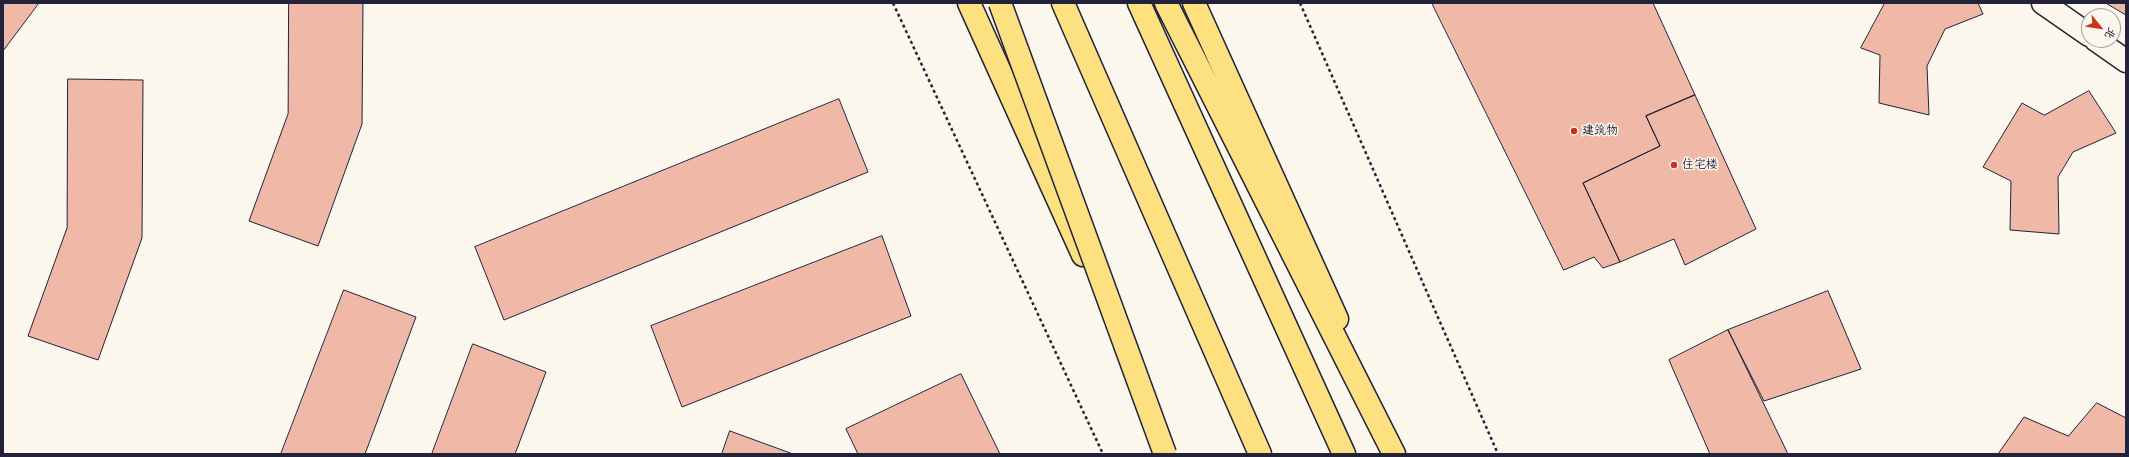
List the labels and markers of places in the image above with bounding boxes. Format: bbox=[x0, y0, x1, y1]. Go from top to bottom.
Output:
place label: 建筑物 bbox=[1582, 124, 1618, 138]
marker: 建筑物 bbox=[1569, 126, 1579, 136]
place label: 住宅楼 bbox=[1682, 158, 1718, 172]
marker: 住宅楼 bbox=[1669, 160, 1679, 170]

